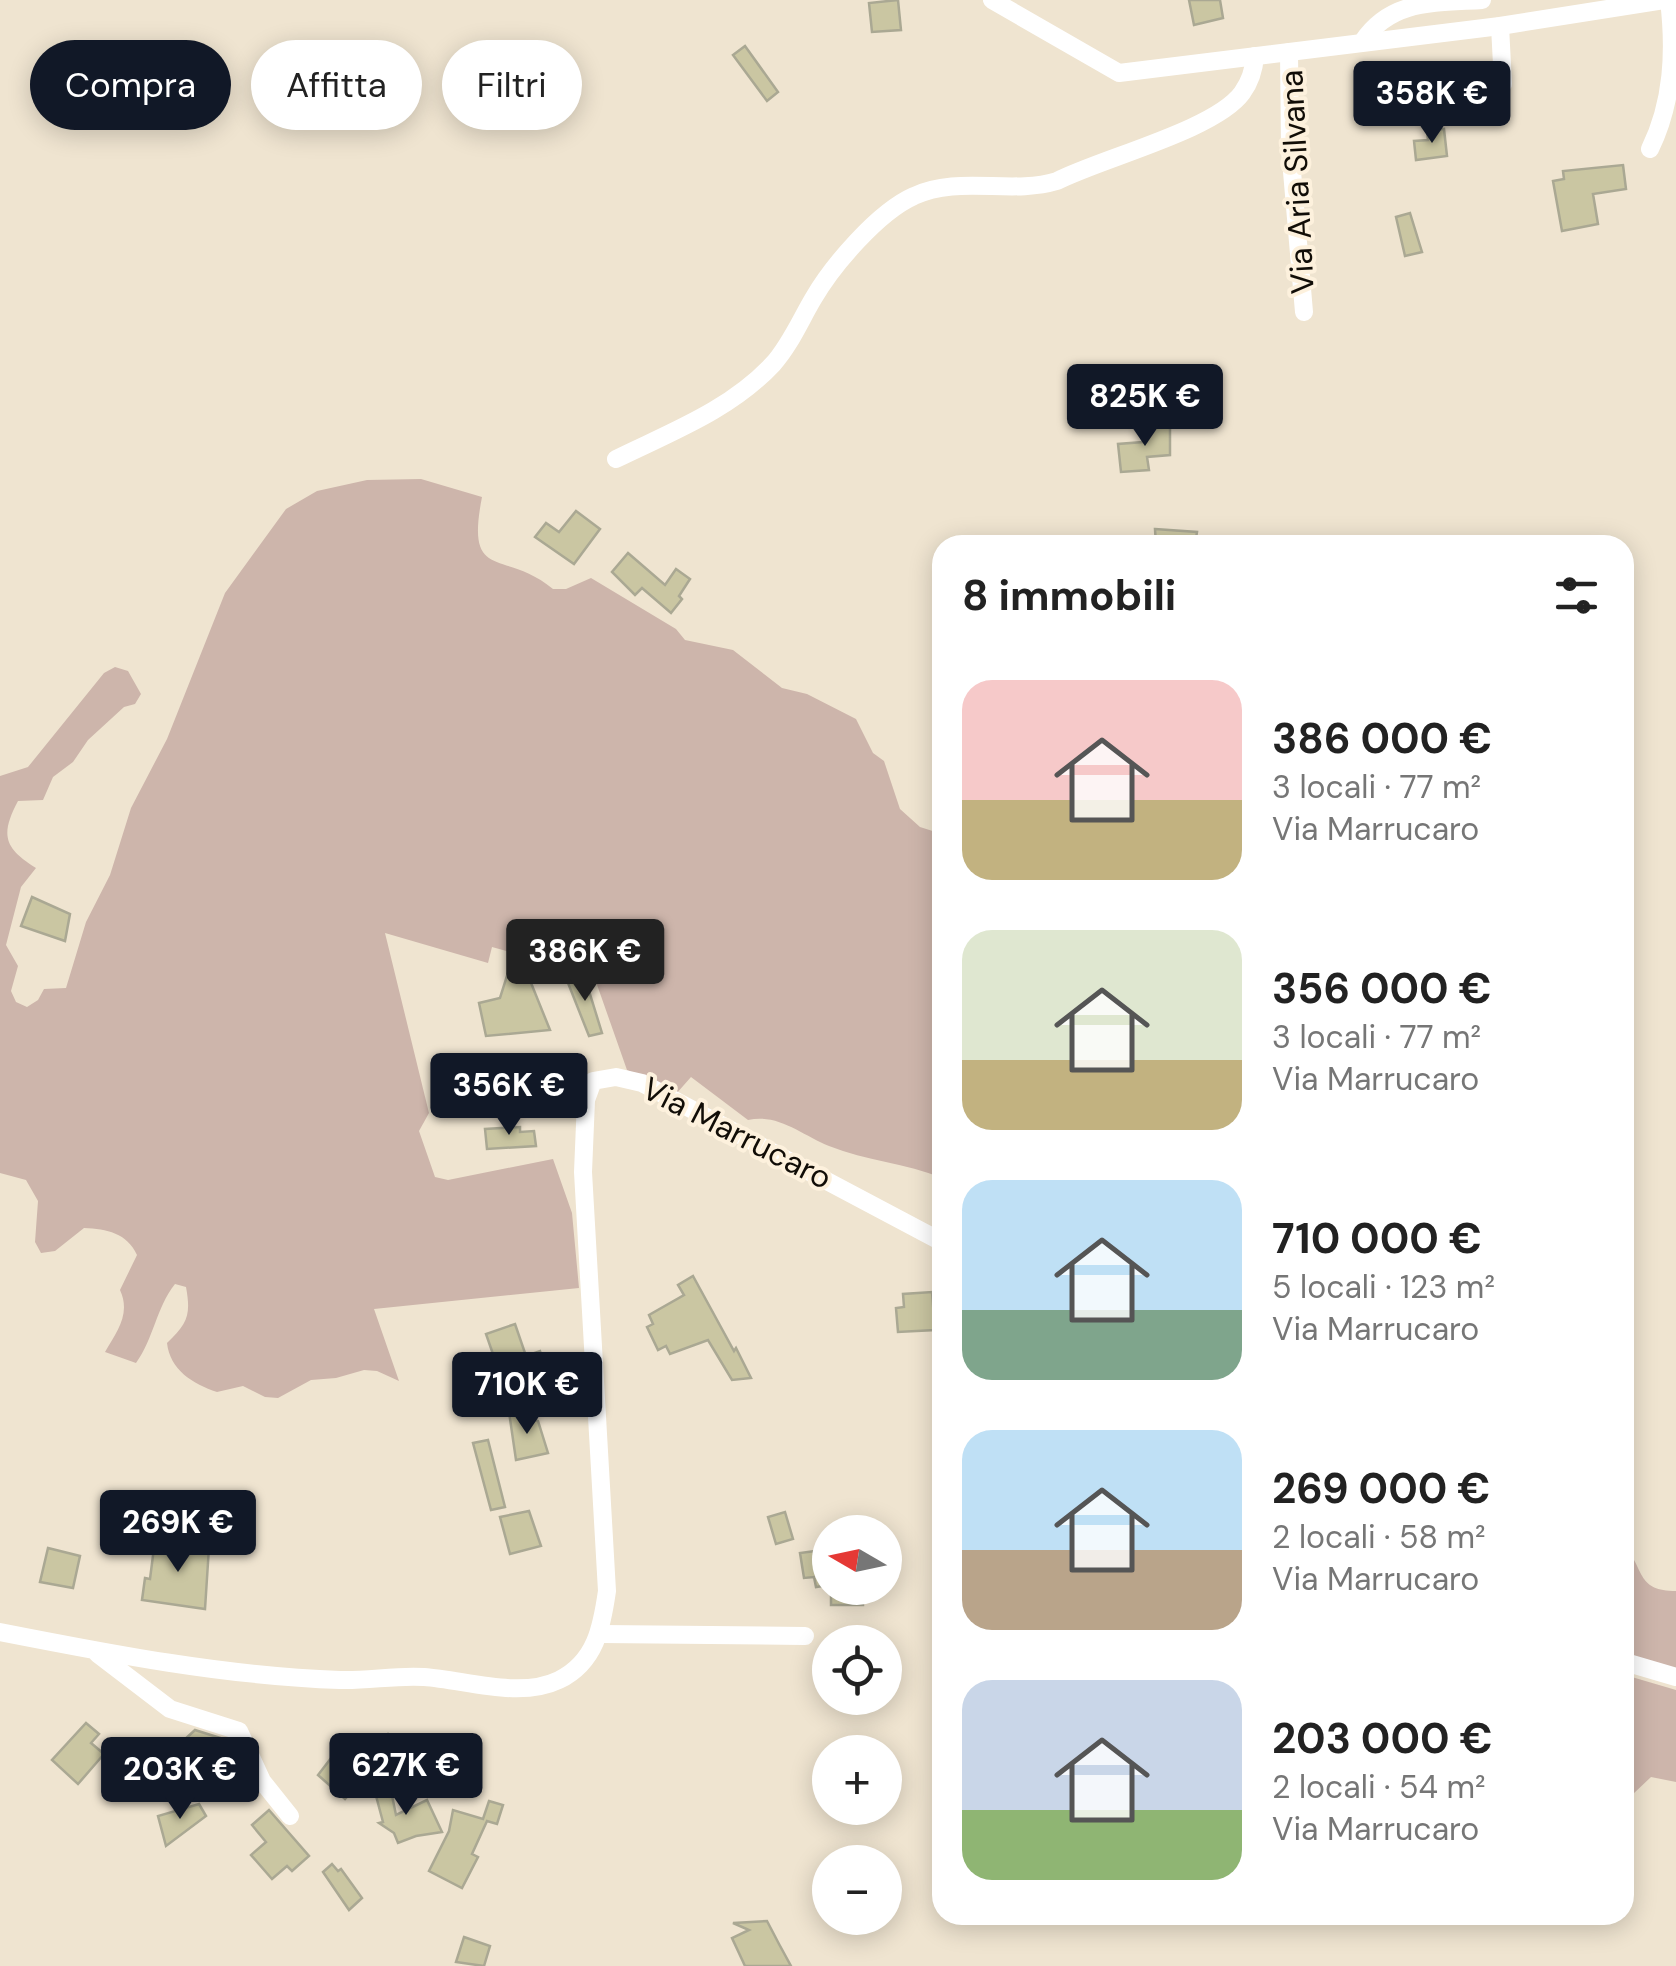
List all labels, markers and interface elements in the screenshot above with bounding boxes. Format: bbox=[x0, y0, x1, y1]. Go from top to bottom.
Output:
chip: Compra bbox=[30, 40, 231, 130]
chip: Affitta bbox=[251, 40, 422, 130]
chip: Filtri bbox=[442, 40, 582, 130]
pin: 358K € bbox=[1351, 61, 1513, 146]
street label: Via Aria Silvana bbox=[1270, 69, 1324, 295]
text: 358K € bbox=[1375, 72, 1489, 114]
pin: 825K € bbox=[1064, 364, 1226, 449]
text: 825K € bbox=[1089, 375, 1201, 417]
text: 8 immobili bbox=[962, 568, 1176, 623]
icon: filters bbox=[1549, 568, 1604, 623]
text: 386 000 € bbox=[1272, 711, 1492, 766]
icon: home bbox=[1042, 720, 1162, 840]
text: 3 locali · 77 m² bbox=[1272, 766, 1481, 808]
text: Via Marrucaro bbox=[1272, 808, 1479, 850]
pin: 386K € bbox=[504, 919, 666, 1004]
text: 386K € bbox=[528, 930, 642, 972]
text: 356 000 € bbox=[1272, 961, 1492, 1016]
icon: home bbox=[1042, 970, 1162, 1090]
text: 3 locali · 77 m² bbox=[1272, 1016, 1481, 1058]
pin: 356K € bbox=[428, 1053, 590, 1138]
text: Via Marrucaro bbox=[1272, 1058, 1479, 1100]
text: 356K € bbox=[452, 1064, 566, 1106]
street label: Via Marrucaro bbox=[635, 1067, 839, 1199]
text: 710 000 € bbox=[1272, 1211, 1482, 1266]
icon: home bbox=[1042, 1220, 1162, 1340]
text: 5 locali · 123 m² bbox=[1272, 1266, 1495, 1308]
text: Via Marrucaro bbox=[1272, 1308, 1479, 1350]
pin: 710K € bbox=[446, 1352, 608, 1437]
text: 710K € bbox=[474, 1363, 580, 1405]
text: 269 000 € bbox=[1272, 1461, 1490, 1516]
icon: home bbox=[1042, 1470, 1162, 1590]
pin: 269K € bbox=[97, 1490, 259, 1575]
text: 269K € bbox=[122, 1501, 234, 1543]
north arrow bbox=[812, 1515, 902, 1605]
map controls bbox=[812, 1515, 902, 1935]
text: 2 locali · 58 m² bbox=[1272, 1516, 1486, 1558]
text: Via Marrucaro bbox=[1272, 1558, 1479, 1600]
button: locate bbox=[812, 1625, 902, 1715]
text: 203 000 € bbox=[1272, 1711, 1493, 1766]
icon: home bbox=[1042, 1720, 1162, 1840]
pin: 627K € bbox=[325, 1733, 487, 1818]
button: + bbox=[812, 1735, 902, 1825]
pin: 203K € bbox=[99, 1737, 261, 1822]
text: 627K € bbox=[351, 1744, 461, 1786]
text: 203K € bbox=[123, 1748, 237, 1790]
text: 2 locali · 54 m² bbox=[1272, 1766, 1485, 1808]
text: Via Marrucaro bbox=[1272, 1808, 1479, 1850]
button: − bbox=[812, 1845, 902, 1935]

